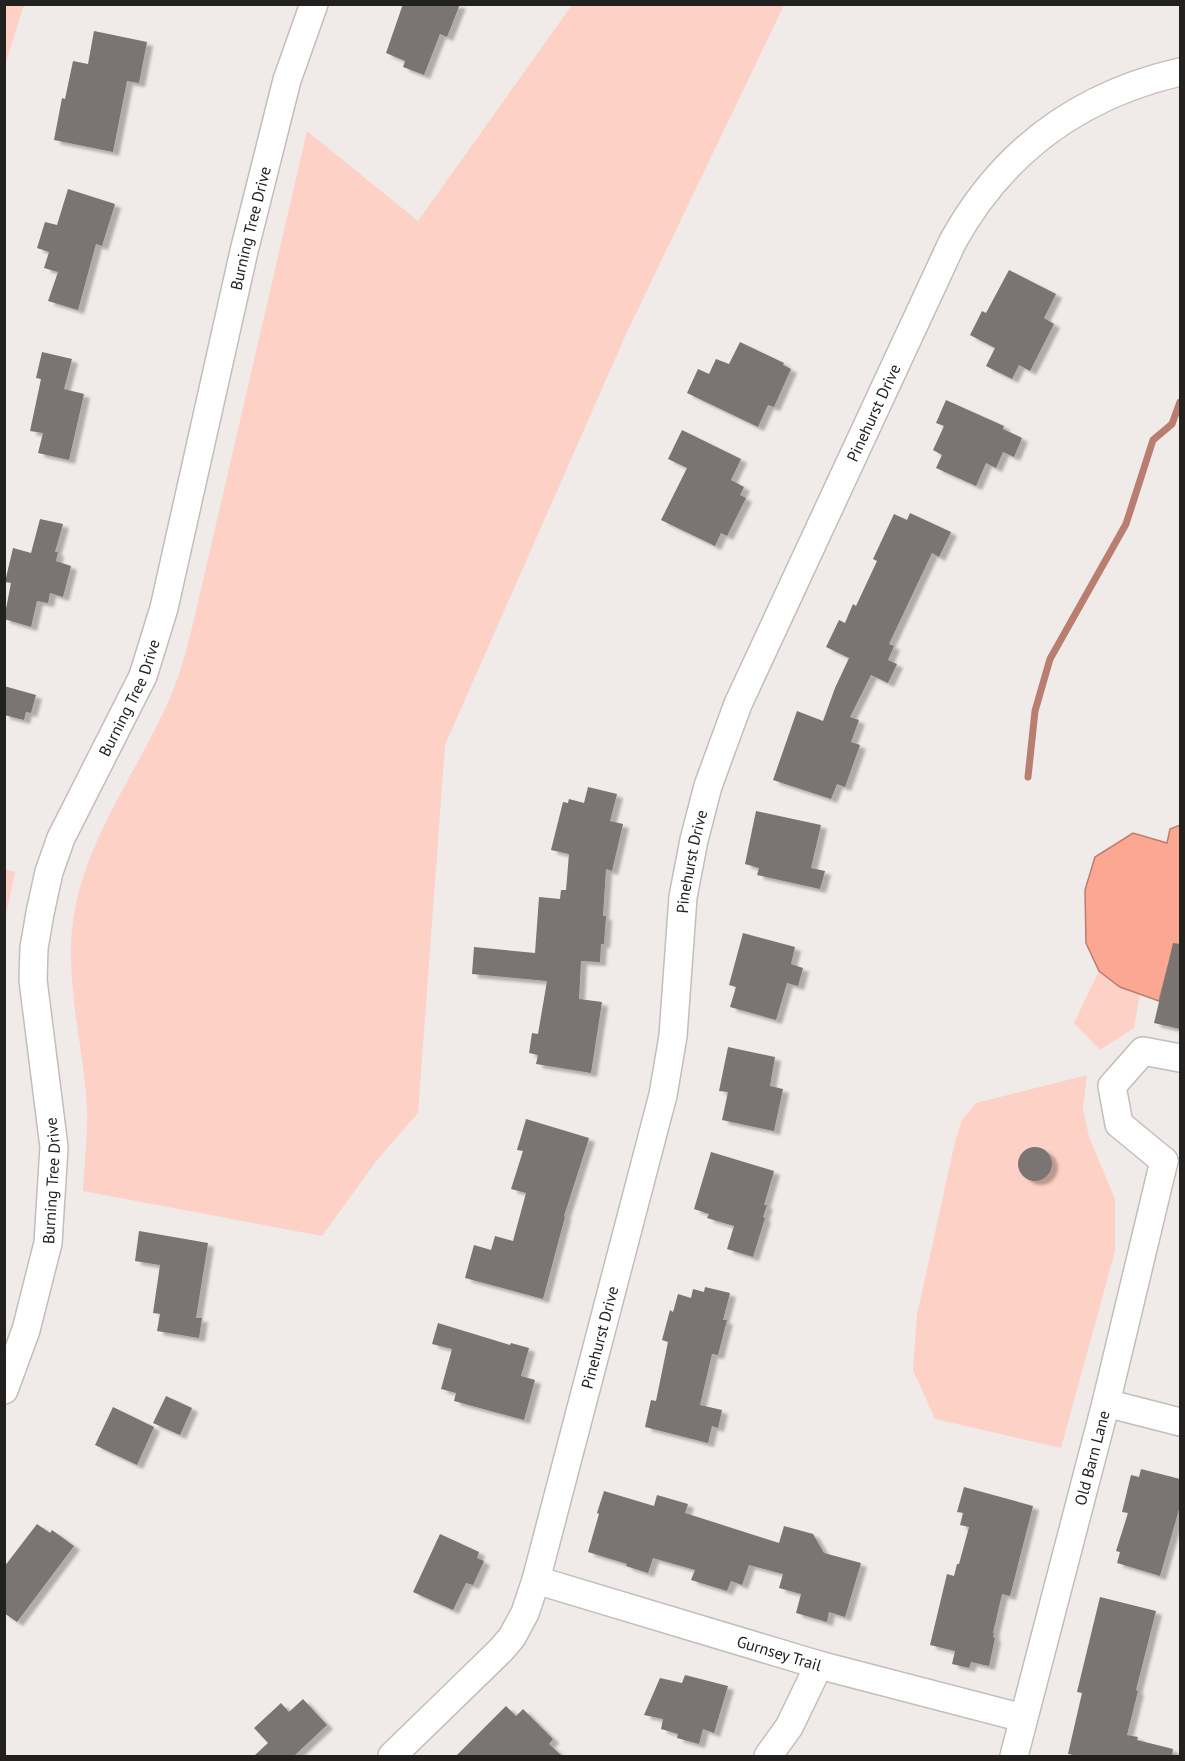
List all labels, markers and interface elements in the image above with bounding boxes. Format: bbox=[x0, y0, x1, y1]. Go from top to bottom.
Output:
street label: Burning Tree Drive bbox=[226, 164, 275, 292]
street label: Pinehurst Drive bbox=[842, 361, 905, 465]
street label: Burning Tree Drive bbox=[94, 637, 164, 760]
street label: Pinehurst Drive bbox=[672, 808, 711, 914]
street label: Burning Tree Drive bbox=[38, 1117, 64, 1245]
street label: Pinehurst Drive bbox=[577, 1284, 623, 1391]
street label: Old Barn Lane bbox=[1070, 1408, 1114, 1507]
street label: Gurnsey Trail bbox=[735, 1631, 824, 1675]

